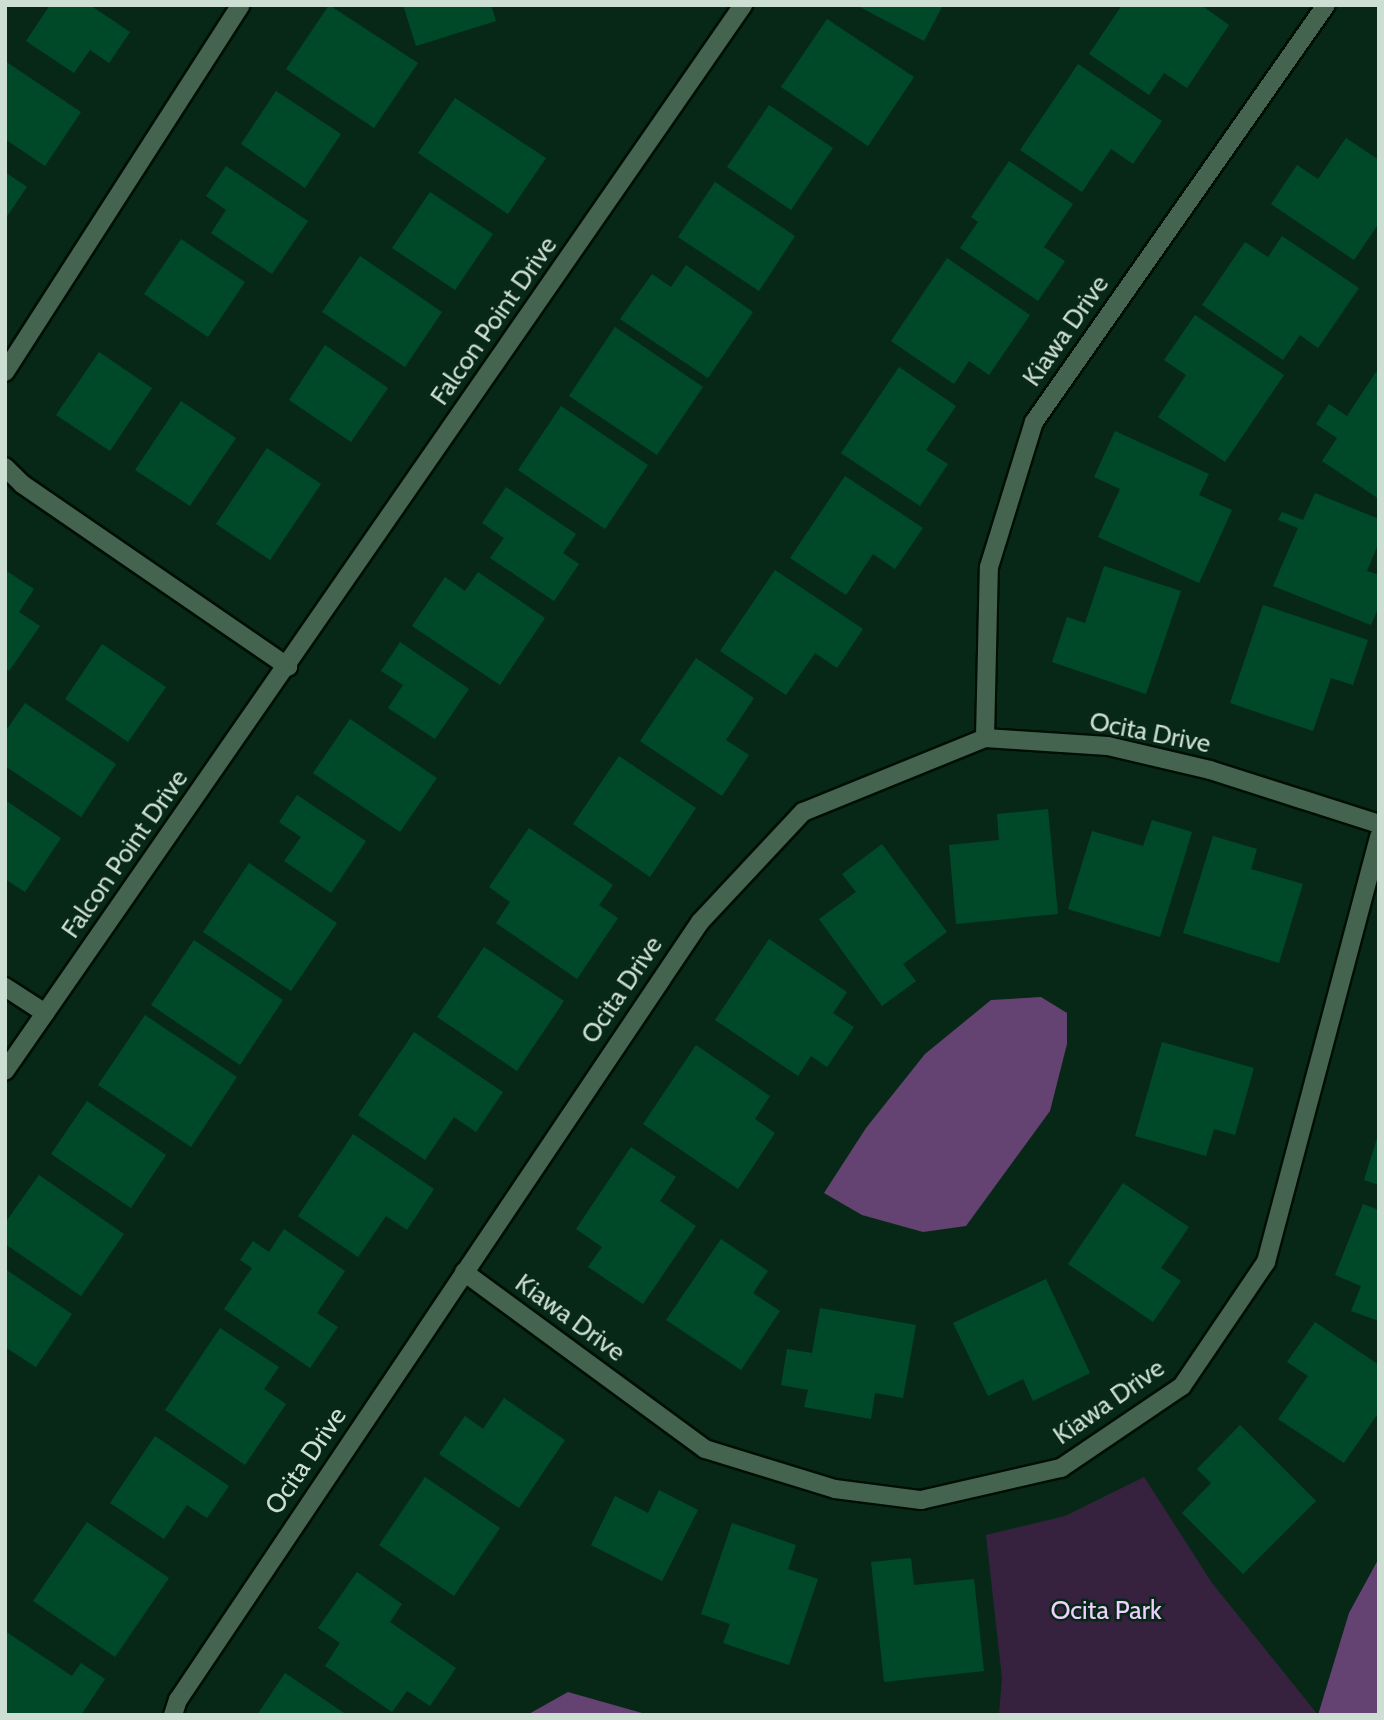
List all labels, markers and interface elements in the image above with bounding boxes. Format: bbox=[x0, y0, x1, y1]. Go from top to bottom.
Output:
street label: Falcon Point Drive bbox=[424, 231, 564, 411]
street label: Kiawa Drive bbox=[1016, 269, 1116, 393]
street label: Ocita Drive bbox=[1087, 706, 1213, 760]
street label: Falcon Point Drive bbox=[55, 764, 195, 944]
street label: Ocita Drive bbox=[575, 930, 669, 1050]
street label: Kiawa Drive bbox=[509, 1268, 631, 1368]
street label: Kiawa Drive bbox=[1047, 1352, 1171, 1452]
street label: Ocita Drive bbox=[259, 1401, 353, 1521]
park label: Ocita Park bbox=[1050, 1595, 1162, 1627]

